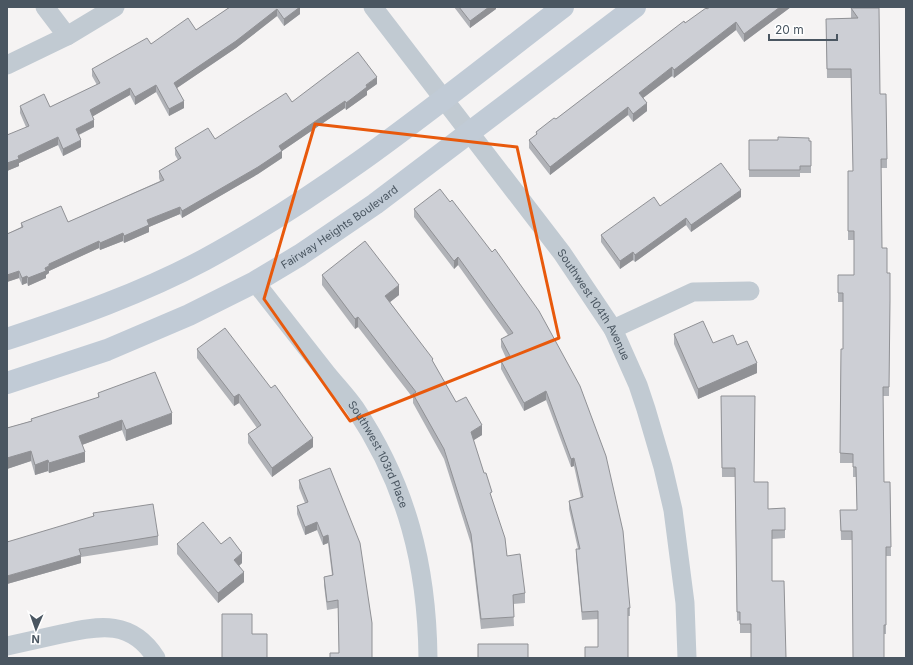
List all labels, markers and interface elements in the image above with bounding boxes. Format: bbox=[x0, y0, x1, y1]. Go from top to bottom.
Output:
scale bar bbox=[769, 16, 837, 42]
text: 20 m bbox=[775, 22, 804, 37]
street label: Fairway Heights Boulevard bbox=[278, 182, 401, 272]
street label: Southwest 104th Avenue bbox=[554, 246, 633, 362]
street label: Southwest 103rd Place bbox=[345, 398, 411, 510]
north arrow bbox=[16, 609, 56, 649]
text: N bbox=[31, 632, 40, 646]

